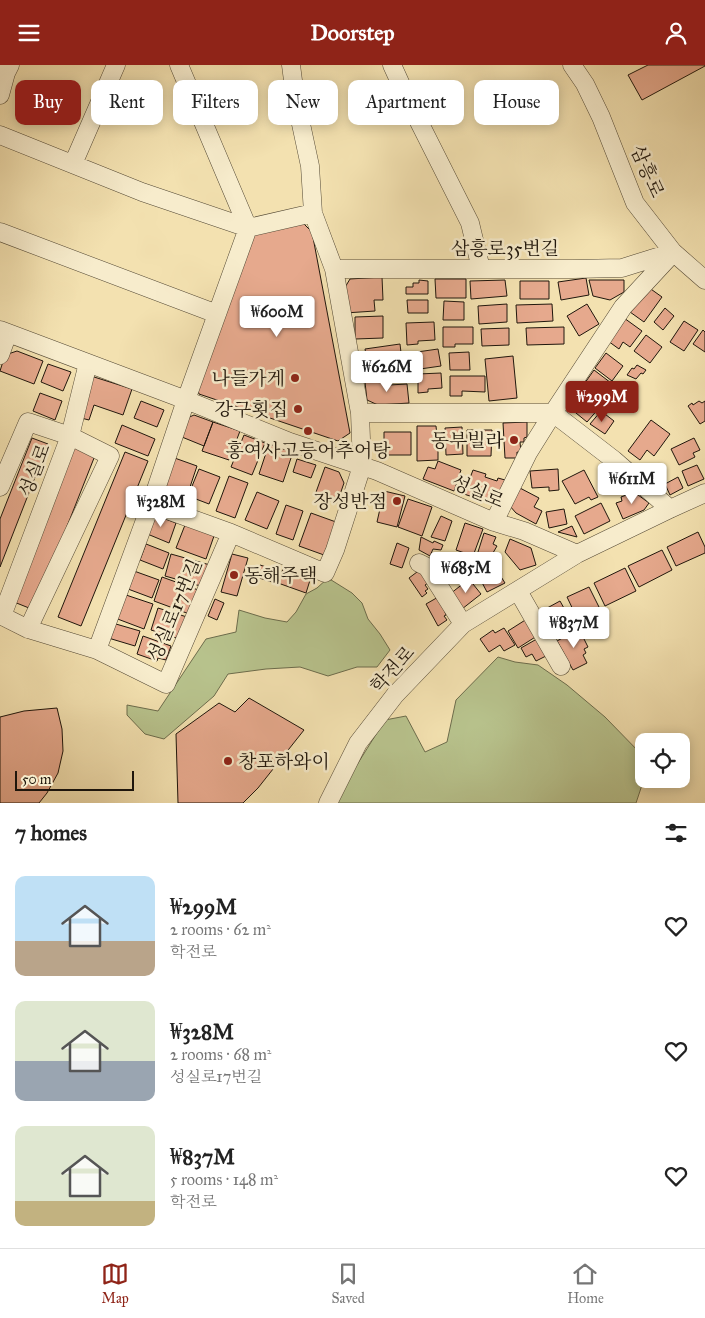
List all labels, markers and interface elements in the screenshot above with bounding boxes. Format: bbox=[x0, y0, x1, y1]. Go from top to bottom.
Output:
icon: menu bbox=[15, 19, 43, 47]
text: Doorstep bbox=[310, 19, 395, 46]
icon: person bbox=[662, 19, 690, 47]
chip: Buy bbox=[15, 80, 81, 125]
chip: Rent bbox=[91, 80, 163, 125]
chip: Filters bbox=[173, 80, 258, 125]
chip: New bbox=[268, 80, 338, 125]
chip: Apartment bbox=[348, 80, 464, 125]
chip: House bbox=[474, 80, 559, 125]
street label: 삼흥로 bbox=[626, 141, 669, 201]
street label: 삼흥로35번길 bbox=[451, 237, 559, 260]
pin: ₩600M bbox=[242, 295, 312, 338]
text: ₩600M bbox=[251, 302, 303, 321]
pin: ₩626M bbox=[352, 351, 422, 393]
text: ₩626M bbox=[362, 357, 412, 376]
place label: 나들가게 bbox=[212, 367, 285, 390]
marker: 나들가게 bbox=[289, 372, 301, 384]
pin: ₩299M bbox=[567, 381, 637, 423]
text: ₩299M bbox=[577, 387, 628, 406]
place label: 강구횟집 bbox=[215, 398, 288, 421]
marker: 강구횟집 bbox=[292, 403, 304, 415]
marker: 홍여사고등어추어탕 bbox=[302, 425, 314, 437]
place label: 동부빌라 bbox=[431, 429, 504, 452]
marker: 동부빌라 bbox=[508, 434, 520, 446]
place label: 홍여사고등어추어탕 bbox=[225, 439, 391, 462]
street label: 성실로 bbox=[14, 440, 55, 500]
pin: ₩611M bbox=[597, 463, 667, 505]
text: ₩611M bbox=[609, 469, 655, 488]
street label: 성실로 bbox=[448, 470, 508, 513]
pin: ₩328M bbox=[126, 485, 196, 528]
place label: 장성반점 bbox=[314, 490, 387, 513]
text: ₩328M bbox=[137, 492, 185, 511]
marker: 장성반점 bbox=[391, 495, 403, 507]
pin: ₩685M bbox=[431, 551, 501, 594]
street label: 성실로17번길 bbox=[142, 555, 206, 665]
text: ₩685M bbox=[441, 558, 491, 577]
place label: 동해주택 bbox=[244, 564, 317, 587]
marker: 동해주택 bbox=[228, 569, 240, 581]
pin: ₩837M bbox=[539, 607, 609, 649]
text: ₩837M bbox=[549, 613, 599, 632]
street label: 학전로 bbox=[365, 641, 419, 697]
map controls bbox=[635, 733, 690, 788]
button: locate bbox=[635, 733, 690, 788]
place label: 창포하와이 bbox=[238, 750, 330, 773]
marker: 창포하와이 bbox=[222, 755, 234, 767]
scale bar bbox=[15, 768, 134, 791]
text: 50 m bbox=[22, 771, 51, 788]
icon: filters bbox=[662, 819, 690, 847]
text: 7 homes bbox=[15, 820, 87, 846]
text: ₩299M bbox=[170, 894, 237, 920]
icon: home bbox=[55, 896, 115, 956]
icon: heart bbox=[662, 912, 690, 940]
text: 2 rooms · 62 m² bbox=[170, 920, 271, 939]
text: 학전로 bbox=[170, 942, 216, 961]
text: ₩328M bbox=[170, 1019, 234, 1045]
icon: home bbox=[55, 1021, 115, 1081]
icon: heart bbox=[662, 1037, 690, 1065]
text: 2 rooms · 68 m² bbox=[170, 1045, 271, 1064]
text: 성실로17번길 bbox=[170, 1067, 262, 1086]
text: ₩837M bbox=[170, 1144, 235, 1170]
icon: home bbox=[55, 1146, 115, 1206]
icon: heart bbox=[662, 1162, 690, 1190]
text: 5 rooms · 148 m² bbox=[170, 1170, 278, 1189]
text: 학전로 bbox=[170, 1192, 216, 1211]
tab: Map bbox=[101, 1260, 129, 1307]
tab: Saved bbox=[332, 1260, 365, 1307]
tab: Home bbox=[567, 1260, 604, 1307]

